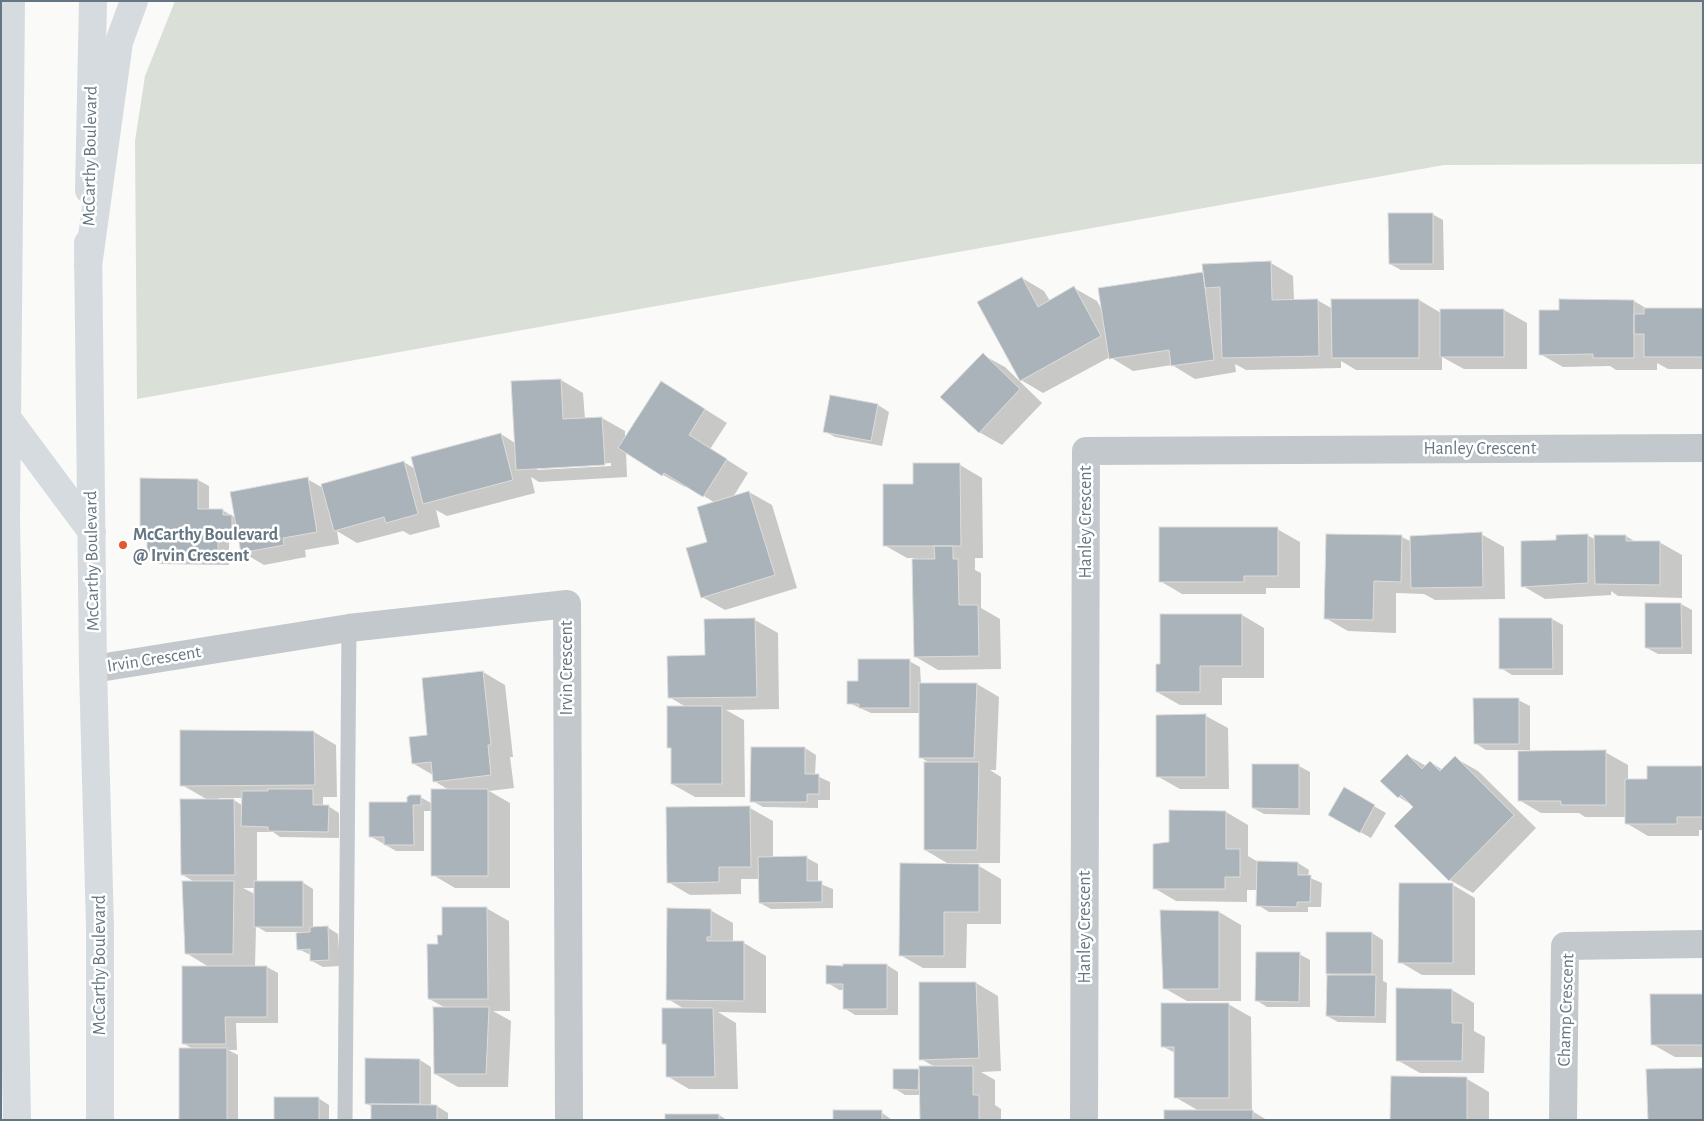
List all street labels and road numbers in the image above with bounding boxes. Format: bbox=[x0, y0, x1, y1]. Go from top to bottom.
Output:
street label: McCarthy Boulevard bbox=[78, 86, 102, 226]
street label: Hanley Crescent bbox=[1424, 438, 1536, 460]
street label: Hanley Crescent bbox=[1075, 466, 1097, 578]
street label: McCarthy Boulevard bbox=[80, 491, 104, 631]
street label: Irvin Crescent bbox=[556, 621, 578, 715]
street label: Irvin Crescent bbox=[105, 641, 203, 677]
street label: Hanley Crescent bbox=[1074, 871, 1096, 983]
street label: McCarthy Boulevard bbox=[89, 895, 111, 1035]
street label: Champ Crescent bbox=[1553, 953, 1579, 1067]

